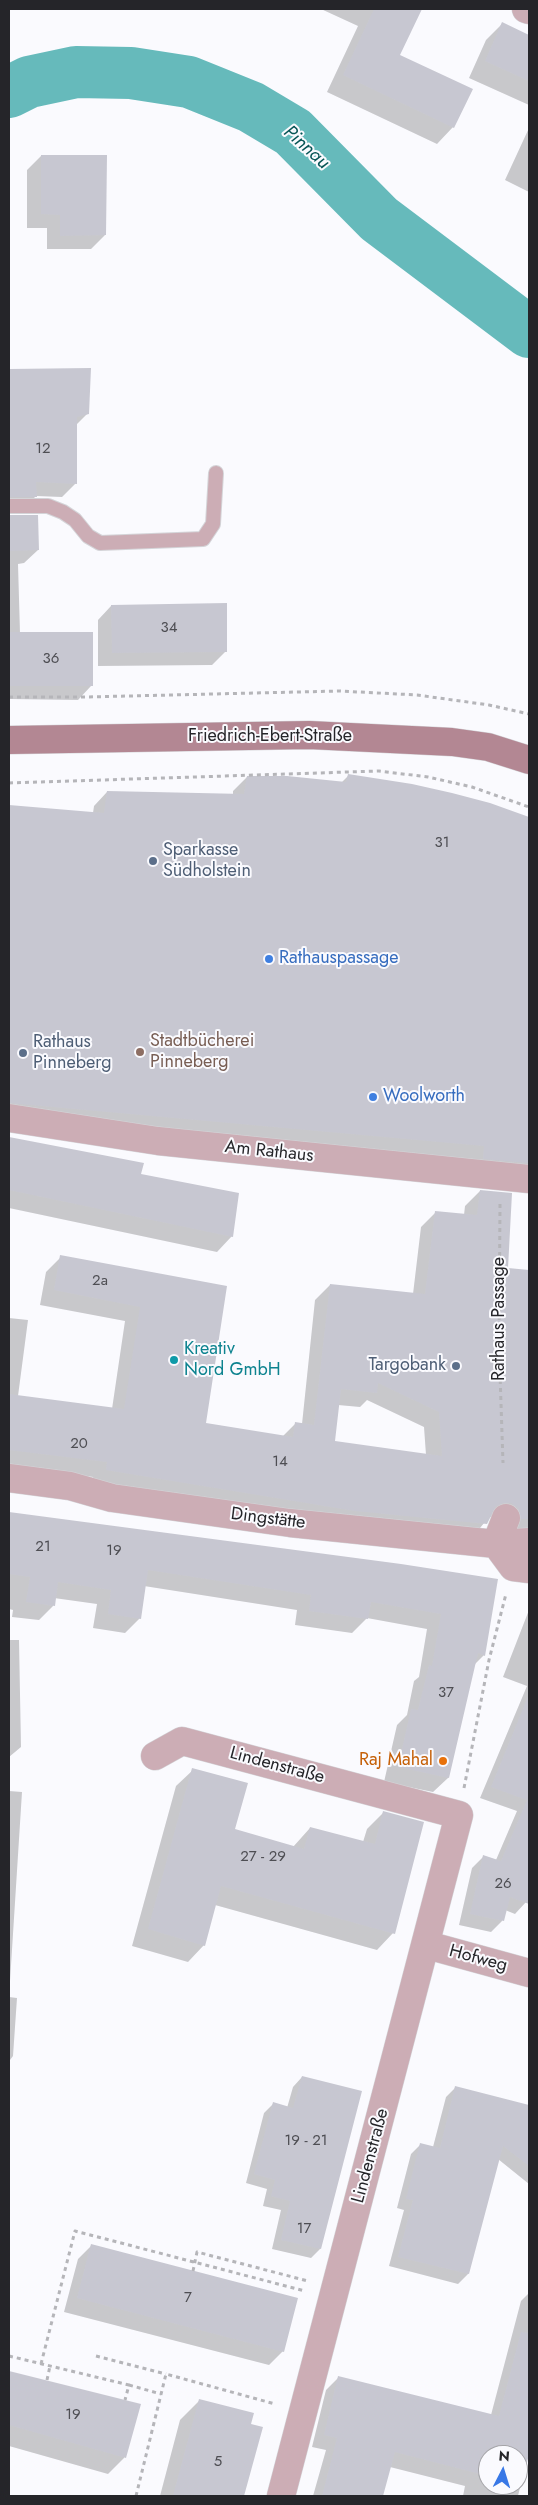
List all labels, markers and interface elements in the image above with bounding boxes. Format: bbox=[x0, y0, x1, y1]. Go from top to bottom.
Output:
water label: Pinnau bbox=[278, 121, 334, 175]
house number: 12 bbox=[35, 440, 51, 458]
house number: 34 bbox=[161, 619, 177, 637]
house number: 36 bbox=[43, 650, 59, 668]
street label: Friedrich-Ebert-Straße bbox=[188, 726, 352, 748]
house number: 31 bbox=[435, 834, 449, 852]
place label: Sparkasse Südholstein bbox=[163, 840, 251, 882]
marker: Sparkasse Südholstein bbox=[147, 855, 159, 867]
place label: Rathauspassage bbox=[279, 948, 398, 970]
marker: Rathauspassage bbox=[263, 953, 275, 965]
place label: Stadtbücherei Pinneberg bbox=[150, 1031, 254, 1074]
place label: Rathaus Pinneberg bbox=[33, 1032, 111, 1074]
marker: Stadtbücherei Pinneberg bbox=[134, 1046, 146, 1058]
marker: Rathaus Pinneberg bbox=[17, 1047, 29, 1059]
place label: Woolworth bbox=[383, 1086, 465, 1108]
marker: Woolworth bbox=[367, 1091, 379, 1103]
street label: Am Rathaus bbox=[224, 1137, 314, 1167]
street label: Rathaus Passage bbox=[489, 1257, 511, 1381]
house number: 2a bbox=[92, 1272, 108, 1290]
place label: Kreativ Nord GmbH bbox=[184, 1339, 281, 1382]
marker: Kreativ Nord GmbH bbox=[168, 1354, 180, 1366]
place label: Targobank bbox=[368, 1355, 446, 1377]
marker: Targobank bbox=[450, 1360, 462, 1372]
house number: 20 bbox=[70, 1435, 88, 1453]
house number: 14 bbox=[272, 1453, 288, 1471]
street label: Dingstätte bbox=[230, 1504, 306, 1534]
house number: 21 bbox=[35, 1538, 51, 1556]
house number: 19 bbox=[106, 1542, 122, 1560]
house number: 37 bbox=[438, 1684, 454, 1702]
street label: Lindenstraße bbox=[227, 1743, 327, 1789]
place label: Raj Mahal bbox=[359, 1750, 433, 1772]
marker: Raj Mahal bbox=[437, 1755, 449, 1767]
house number: 27 - 29 bbox=[240, 1848, 286, 1866]
house number: 26 bbox=[494, 1875, 512, 1893]
street label: Hofweg bbox=[447, 1941, 509, 1977]
street label: Lindenstraße bbox=[348, 2106, 394, 2206]
house number: 19 - 21 bbox=[285, 2132, 327, 2150]
house number: 17 bbox=[297, 2220, 311, 2238]
house number: 7 bbox=[184, 2289, 192, 2307]
house number: 19 bbox=[65, 2406, 81, 2424]
north arrow bbox=[478, 2445, 528, 2495]
text: N bbox=[498, 2446, 511, 2467]
house number: 5 bbox=[214, 2453, 222, 2471]

